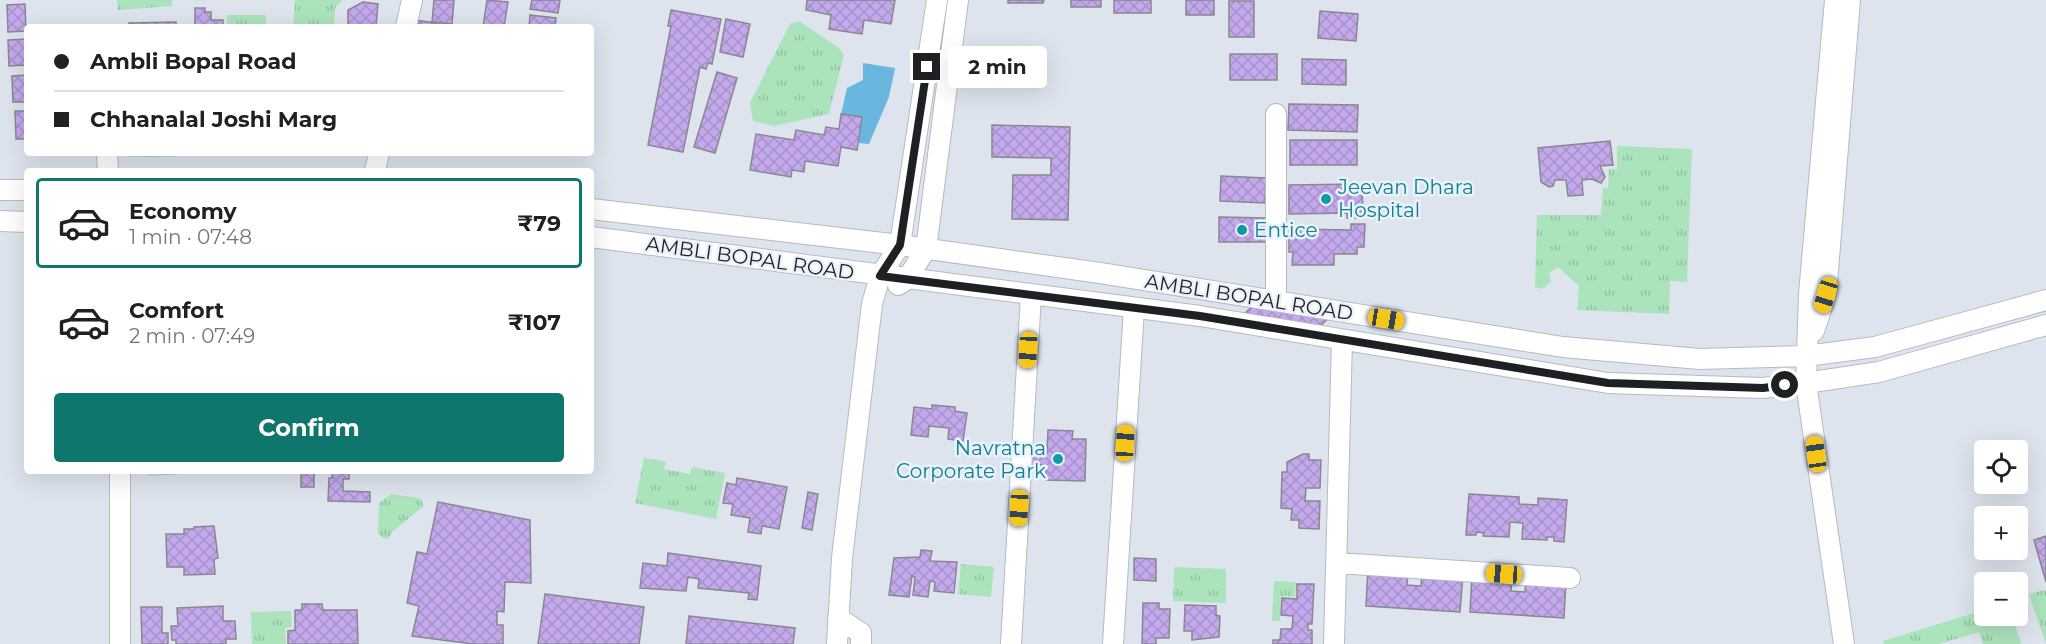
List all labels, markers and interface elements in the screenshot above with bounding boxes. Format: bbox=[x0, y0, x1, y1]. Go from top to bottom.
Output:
callout: 2 min bbox=[948, 46, 1047, 88]
text: Ambli Bopal Road bbox=[90, 48, 296, 75]
route end bbox=[913, 53, 940, 80]
text: 2 min bbox=[968, 55, 1027, 79]
text: Chhanalal Joshi Marg bbox=[90, 106, 337, 133]
place label: Jeevan Dhara Hospital bbox=[1337, 175, 1474, 222]
marker: Jeevan Dhara Hospital bbox=[1319, 192, 1333, 206]
icon: car bbox=[57, 196, 111, 250]
text: Economy bbox=[129, 198, 237, 225]
text: ₹79 bbox=[517, 210, 561, 237]
place label: Entice bbox=[1254, 218, 1318, 242]
marker: Entice bbox=[1235, 223, 1249, 237]
text: 1 min · 07:48 bbox=[129, 225, 252, 249]
street label: AMBLI BOPAL ROAD bbox=[644, 231, 856, 285]
street label: AMBLI BOPAL ROAD bbox=[1143, 269, 1355, 325]
car bbox=[1812, 275, 1840, 315]
icon: car bbox=[57, 295, 111, 349]
text: Comfort bbox=[129, 297, 224, 324]
car bbox=[1367, 307, 1405, 331]
text: ₹107 bbox=[508, 309, 561, 336]
text: 2 min · 07:49 bbox=[129, 324, 255, 348]
car bbox=[1018, 332, 1038, 368]
route start bbox=[1771, 371, 1798, 398]
button: Confirm bbox=[54, 393, 564, 462]
car bbox=[1115, 425, 1135, 461]
car bbox=[1805, 435, 1827, 473]
place label: Navratna Corporate Park bbox=[896, 436, 1046, 483]
map controls bbox=[1974, 440, 2028, 626]
button: locate bbox=[1974, 440, 2028, 494]
marker: Navratna Corporate Park bbox=[1051, 452, 1065, 466]
car bbox=[1009, 490, 1029, 526]
button: + bbox=[1974, 506, 2028, 560]
car bbox=[1485, 564, 1523, 584]
button: − bbox=[1974, 572, 2028, 626]

